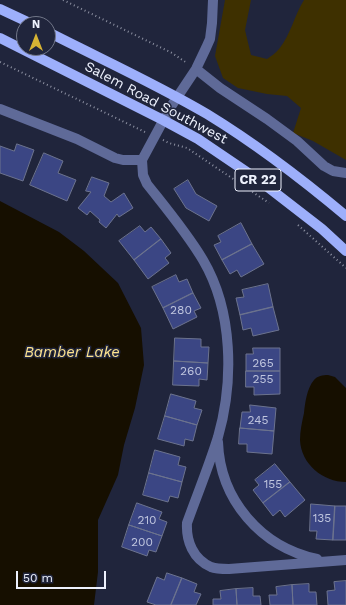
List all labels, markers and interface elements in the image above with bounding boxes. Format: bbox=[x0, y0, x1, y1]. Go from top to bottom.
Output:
north arrow bbox=[16, 16, 56, 56]
text: N bbox=[32, 18, 40, 31]
street label: Salem Road Southwest bbox=[82, 58, 230, 148]
road number: CR 22 bbox=[235, 169, 281, 191]
house number: 280 bbox=[170, 303, 192, 317]
water label: Bamber Lake bbox=[24, 344, 120, 362]
house number: 265 bbox=[252, 356, 274, 370]
house number: 260 bbox=[180, 364, 202, 378]
house number: 255 bbox=[253, 372, 273, 386]
house number: 245 bbox=[248, 413, 268, 427]
house number: 155 bbox=[264, 477, 282, 491]
house number: 135 bbox=[313, 511, 331, 525]
house number: 210 bbox=[137, 513, 157, 527]
house number: 200 bbox=[131, 535, 153, 549]
scale bar bbox=[18, 563, 108, 589]
text: 50 m bbox=[23, 571, 53, 585]

